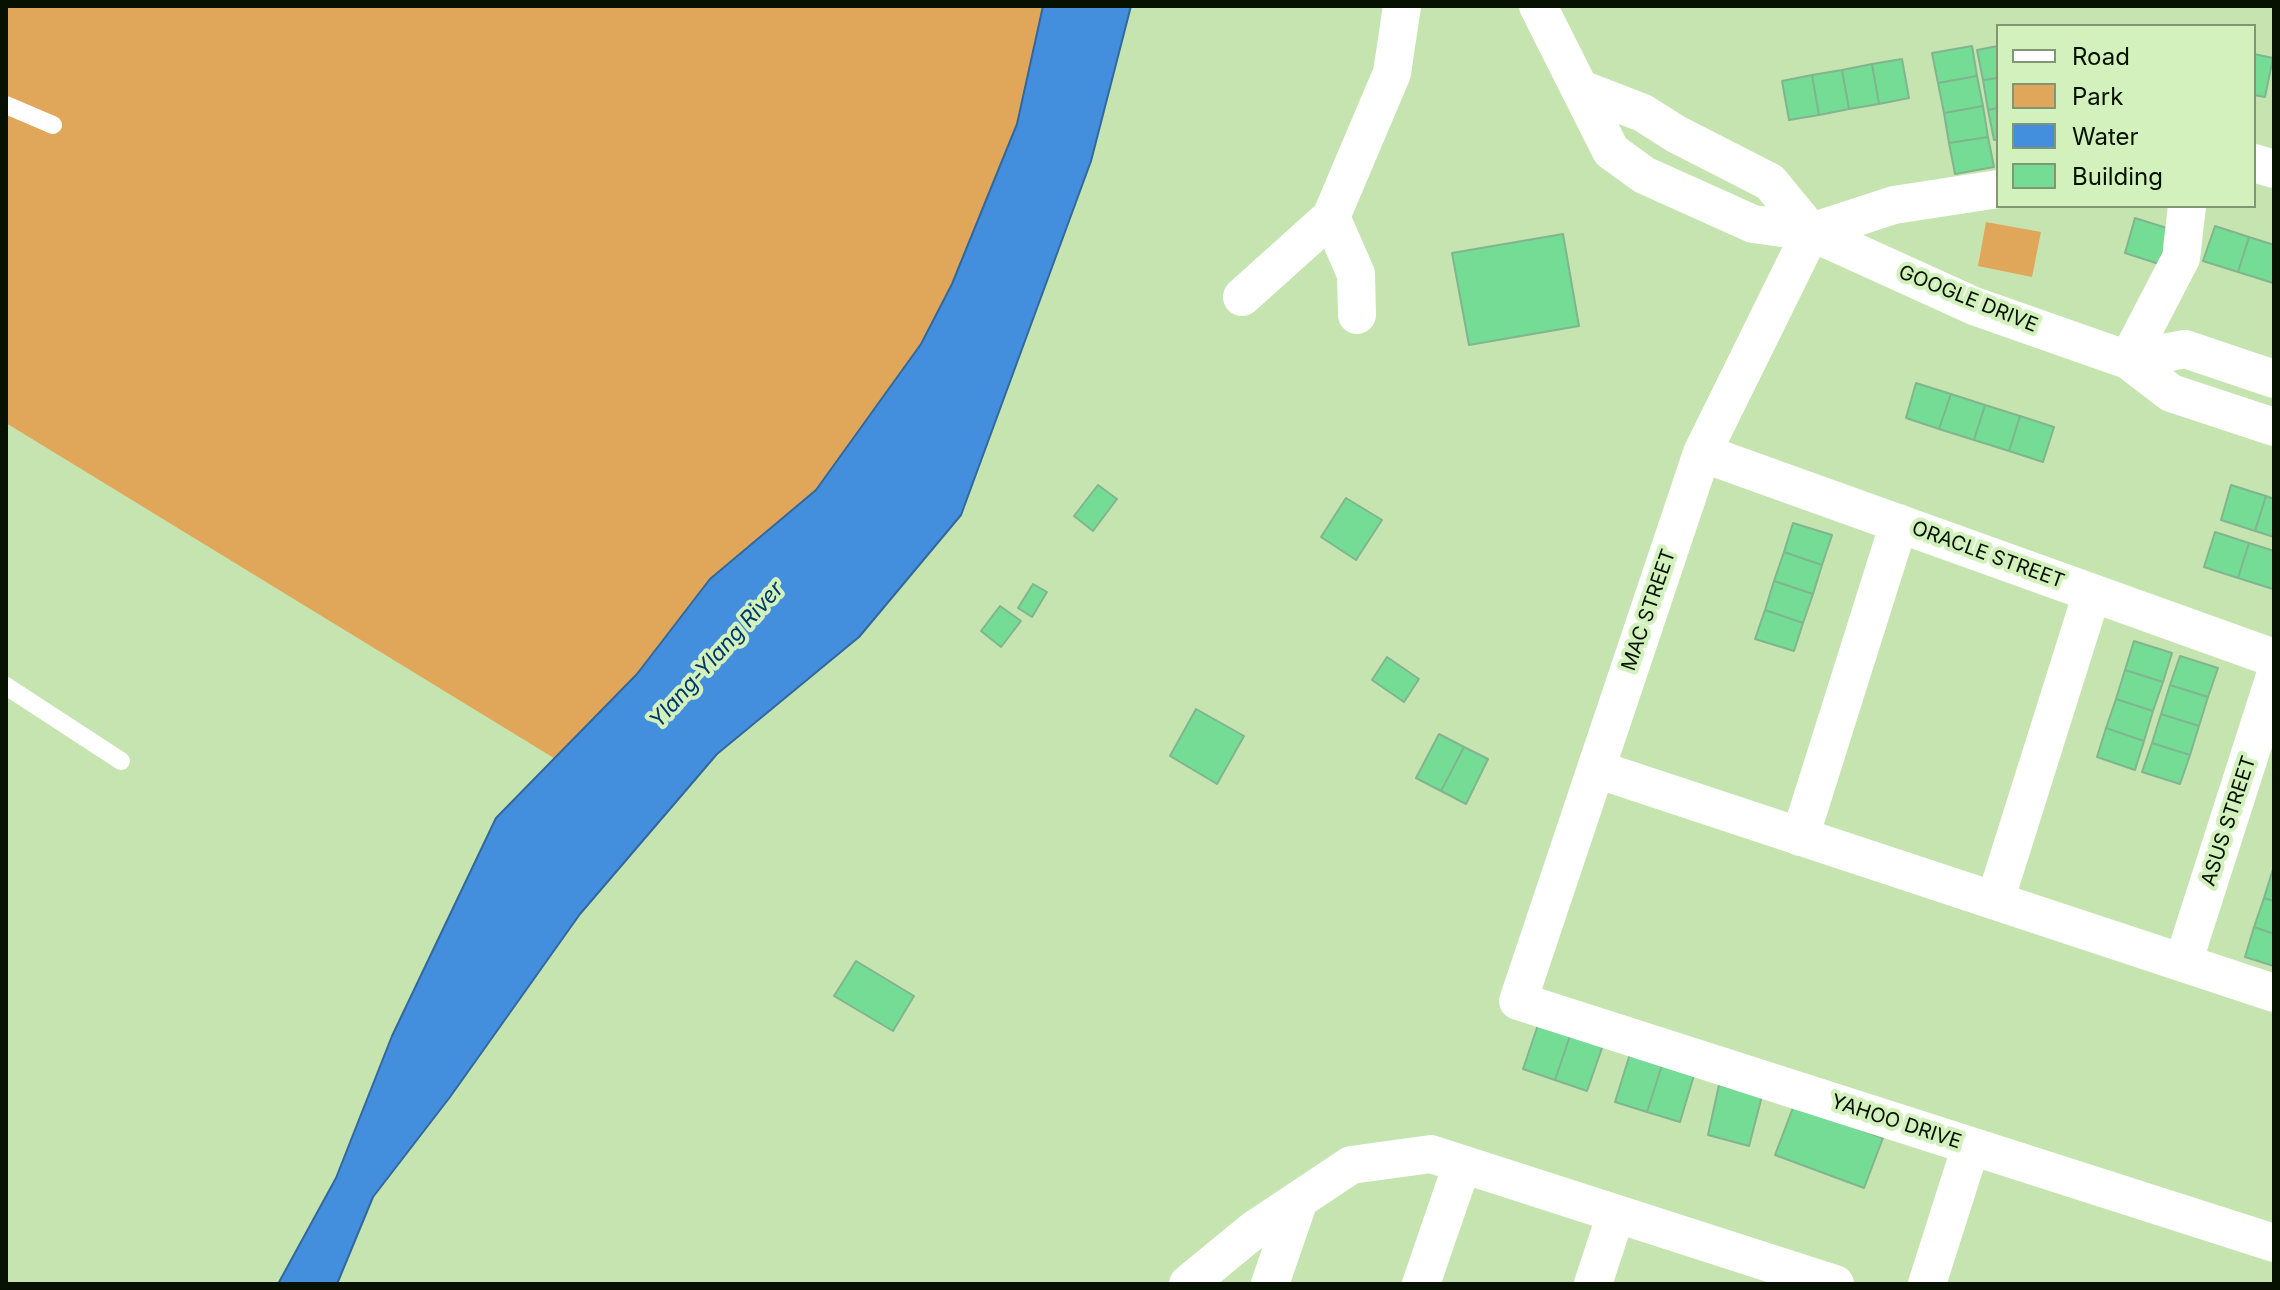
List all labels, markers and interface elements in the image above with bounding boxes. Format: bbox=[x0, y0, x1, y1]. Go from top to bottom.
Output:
legend bbox=[1996, 24, 2256, 208]
text: Road bbox=[2072, 42, 2130, 71]
text: Park bbox=[2072, 82, 2123, 111]
text: Water bbox=[2072, 122, 2139, 151]
text: Building bbox=[2072, 162, 2163, 191]
street label: GOOGLE DRIVE bbox=[1895, 260, 2041, 338]
street label: ORACLE STREET bbox=[1909, 516, 2067, 594]
street label: MAC STREET bbox=[1617, 546, 1681, 674]
water label: Ylang-Ylang River bbox=[644, 576, 790, 734]
street label: ASUS STREET bbox=[2197, 753, 2261, 889]
street label: YAHOO DRIVE bbox=[1828, 1090, 1964, 1154]

